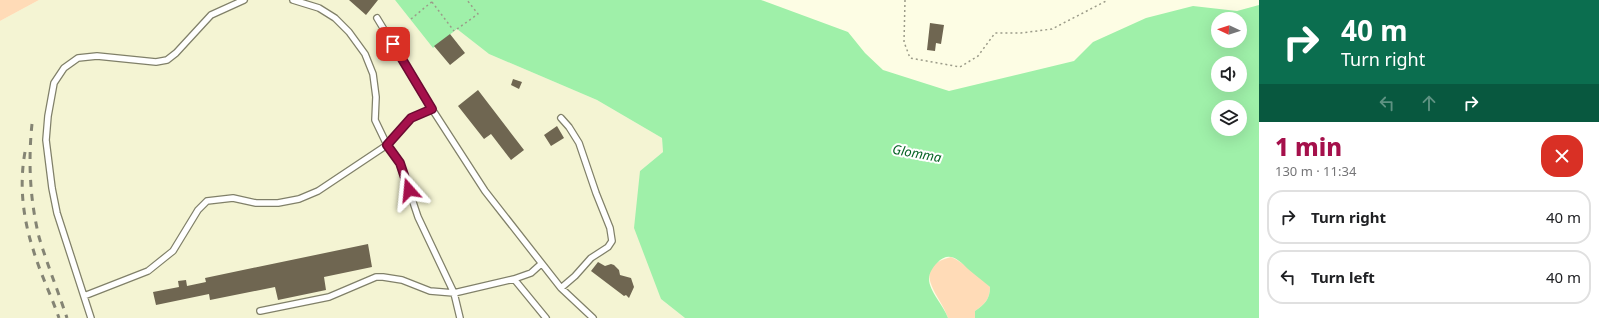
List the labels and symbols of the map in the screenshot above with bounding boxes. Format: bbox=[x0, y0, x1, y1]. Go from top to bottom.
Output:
north arrow bbox=[1211, 12, 1247, 48]
pin bbox=[376, 27, 410, 61]
water label: Glomma bbox=[891, 140, 944, 166]
position arrow bbox=[388, 169, 430, 211]

